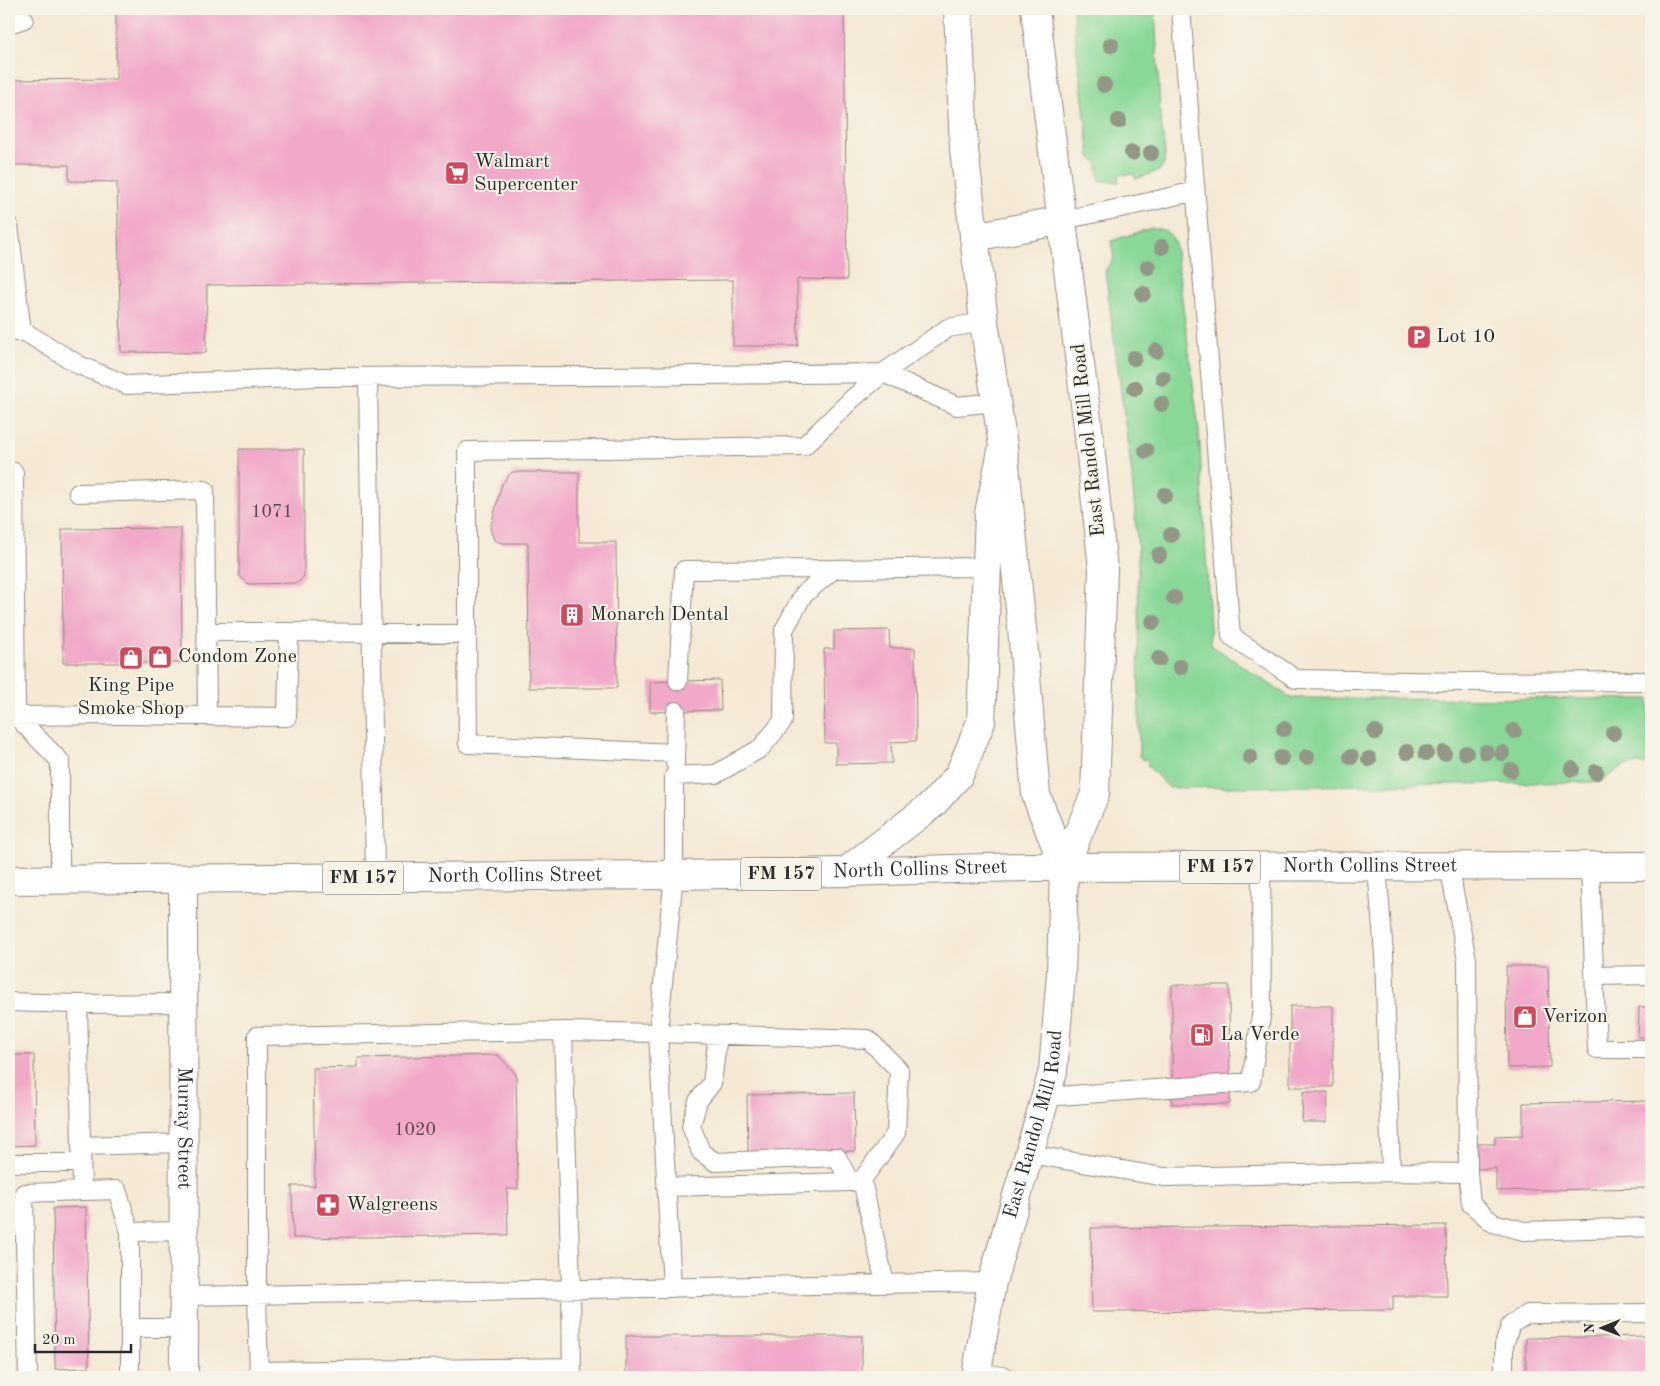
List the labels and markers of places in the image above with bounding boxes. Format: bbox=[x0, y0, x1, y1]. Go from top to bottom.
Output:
place label: Walmart Supercenter bbox=[474, 152, 578, 195]
supermarket icon: Walmart Supercenter bbox=[444, 160, 470, 186]
parking icon: Lot 10 bbox=[1406, 324, 1432, 350]
place label: Lot 10 bbox=[1436, 327, 1495, 347]
building icon: Monarch Dental bbox=[559, 602, 585, 628]
place label: Monarch Dental bbox=[590, 605, 729, 625]
shop icon: Condom Zone bbox=[147, 644, 173, 670]
shop icon: King Pipe Smoke Shop bbox=[118, 645, 144, 671]
place label: Condom Zone bbox=[178, 647, 297, 667]
place label: King Pipe Smoke Shop bbox=[78, 676, 184, 719]
shop icon: Verizon bbox=[1512, 1004, 1538, 1030]
place label: Verizon bbox=[1542, 1007, 1608, 1027]
fuel station icon: La Verde bbox=[1189, 1022, 1215, 1048]
place label: La Verde bbox=[1220, 1025, 1299, 1045]
pharmacy icon: Walgreens bbox=[315, 1192, 341, 1218]
place label: Walgreens bbox=[346, 1195, 438, 1215]

